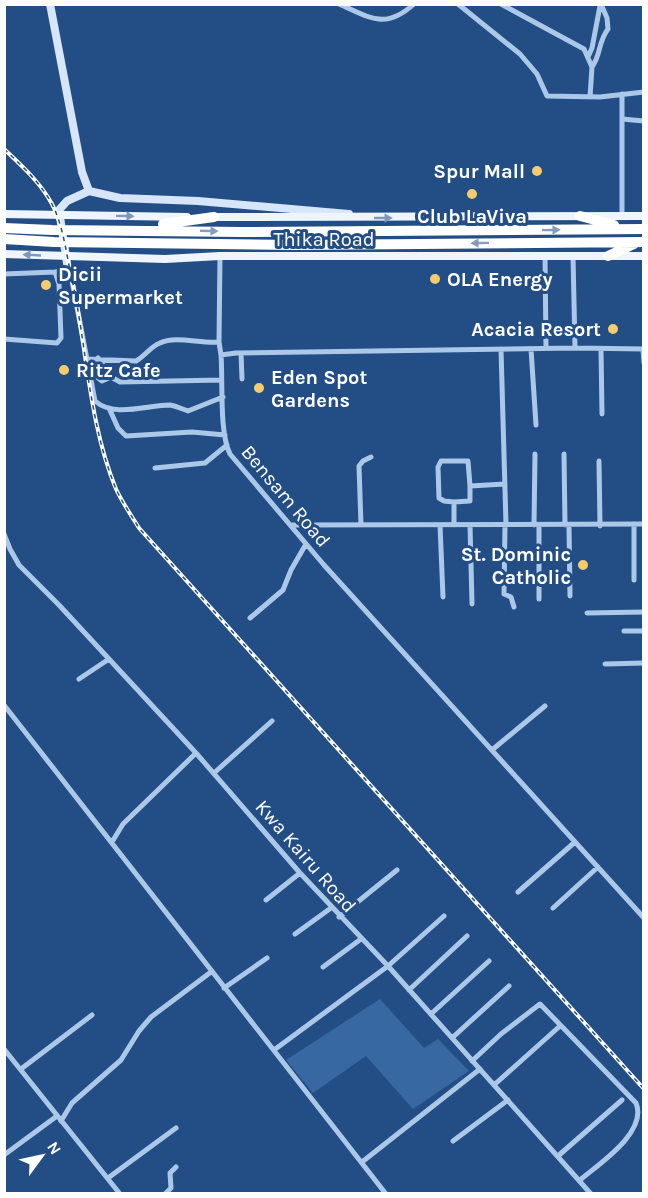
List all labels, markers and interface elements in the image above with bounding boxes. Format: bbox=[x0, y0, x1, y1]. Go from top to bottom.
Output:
place label: Spur Mall bbox=[433, 160, 525, 183]
marker: Spur Mall bbox=[530, 164, 544, 178]
marker: Club LaViva bbox=[465, 187, 479, 201]
place label: Club LaViva bbox=[417, 205, 527, 228]
one-way arrow bbox=[115, 211, 134, 221]
one-way arrow bbox=[373, 213, 392, 223]
one-way arrow bbox=[542, 225, 561, 235]
one-way arrow bbox=[200, 226, 219, 235]
street label: Thika Road bbox=[273, 228, 375, 251]
one-way arrow bbox=[471, 238, 490, 248]
one-way arrow bbox=[22, 251, 41, 260]
place label: Dicii Supermarket bbox=[58, 263, 183, 309]
place label: OLA Energy bbox=[447, 268, 552, 291]
marker: OLA Energy bbox=[428, 272, 442, 286]
marker: Dicii Supermarket bbox=[39, 278, 53, 292]
place label: Acacia Resort bbox=[471, 318, 601, 341]
marker: Acacia Resort bbox=[606, 322, 620, 336]
place label: Ritz Cafe bbox=[76, 359, 161, 382]
marker: Ritz Cafe bbox=[57, 363, 71, 377]
place label: Eden Spot Gardens bbox=[271, 366, 367, 412]
marker: Eden Spot Gardens bbox=[252, 381, 266, 395]
street label: Bensam Road bbox=[236, 441, 335, 552]
place label: St. Dominic Catholic bbox=[461, 543, 571, 589]
marker: St. Dominic Catholic bbox=[576, 558, 590, 572]
street label: Kwa Kairu Road bbox=[250, 795, 361, 917]
north arrow bbox=[12, 1126, 72, 1186]
text: N bbox=[43, 1138, 65, 1158]

